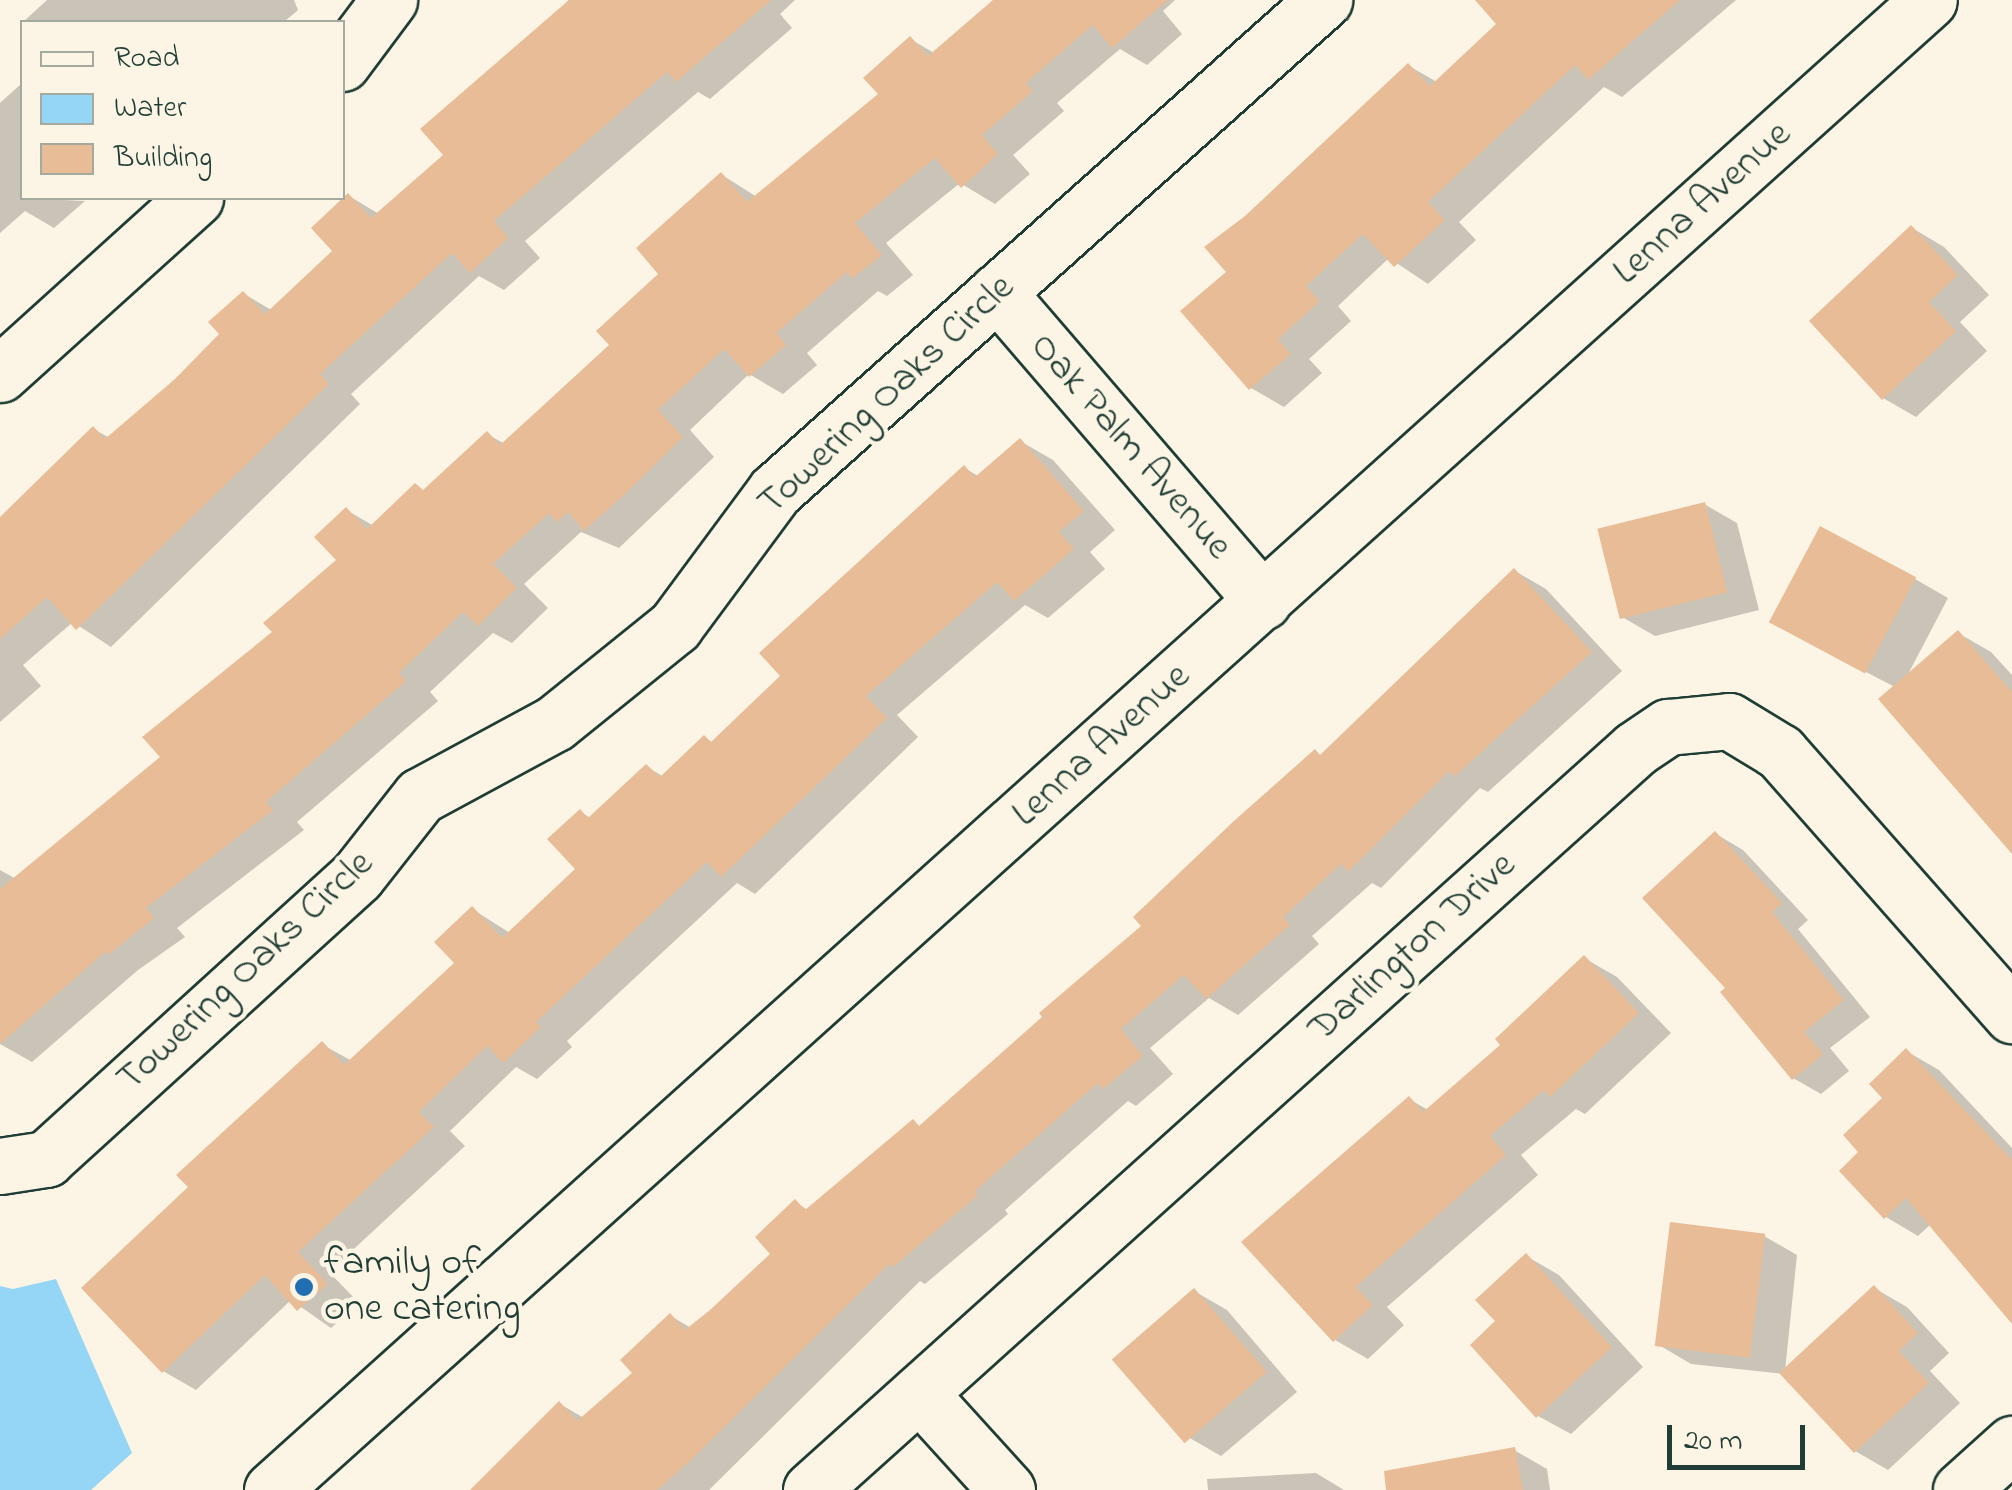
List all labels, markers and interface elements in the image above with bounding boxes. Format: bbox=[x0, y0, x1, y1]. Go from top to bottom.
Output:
legend bbox=[20, 20, 345, 200]
text: Road bbox=[114, 37, 179, 81]
text: Water bbox=[114, 87, 186, 131]
street label: Lenna Avenue bbox=[1604, 111, 1802, 297]
text: Building bbox=[114, 137, 212, 181]
street label: Towering Oaks Circle bbox=[749, 265, 1025, 527]
street label: Oak Palm Avenue bbox=[1018, 324, 1242, 570]
street label: Lenna Avenue bbox=[1003, 653, 1201, 839]
street label: Towering Oaks Circle bbox=[108, 841, 384, 1103]
street label: Darlington Drive bbox=[1299, 842, 1527, 1054]
place label: family of one catering bbox=[324, 1240, 520, 1334]
marker: family of one catering bbox=[293, 1276, 315, 1298]
scale bar bbox=[1672, 1405, 1810, 1467]
text: 20 m bbox=[1684, 1420, 1743, 1464]

